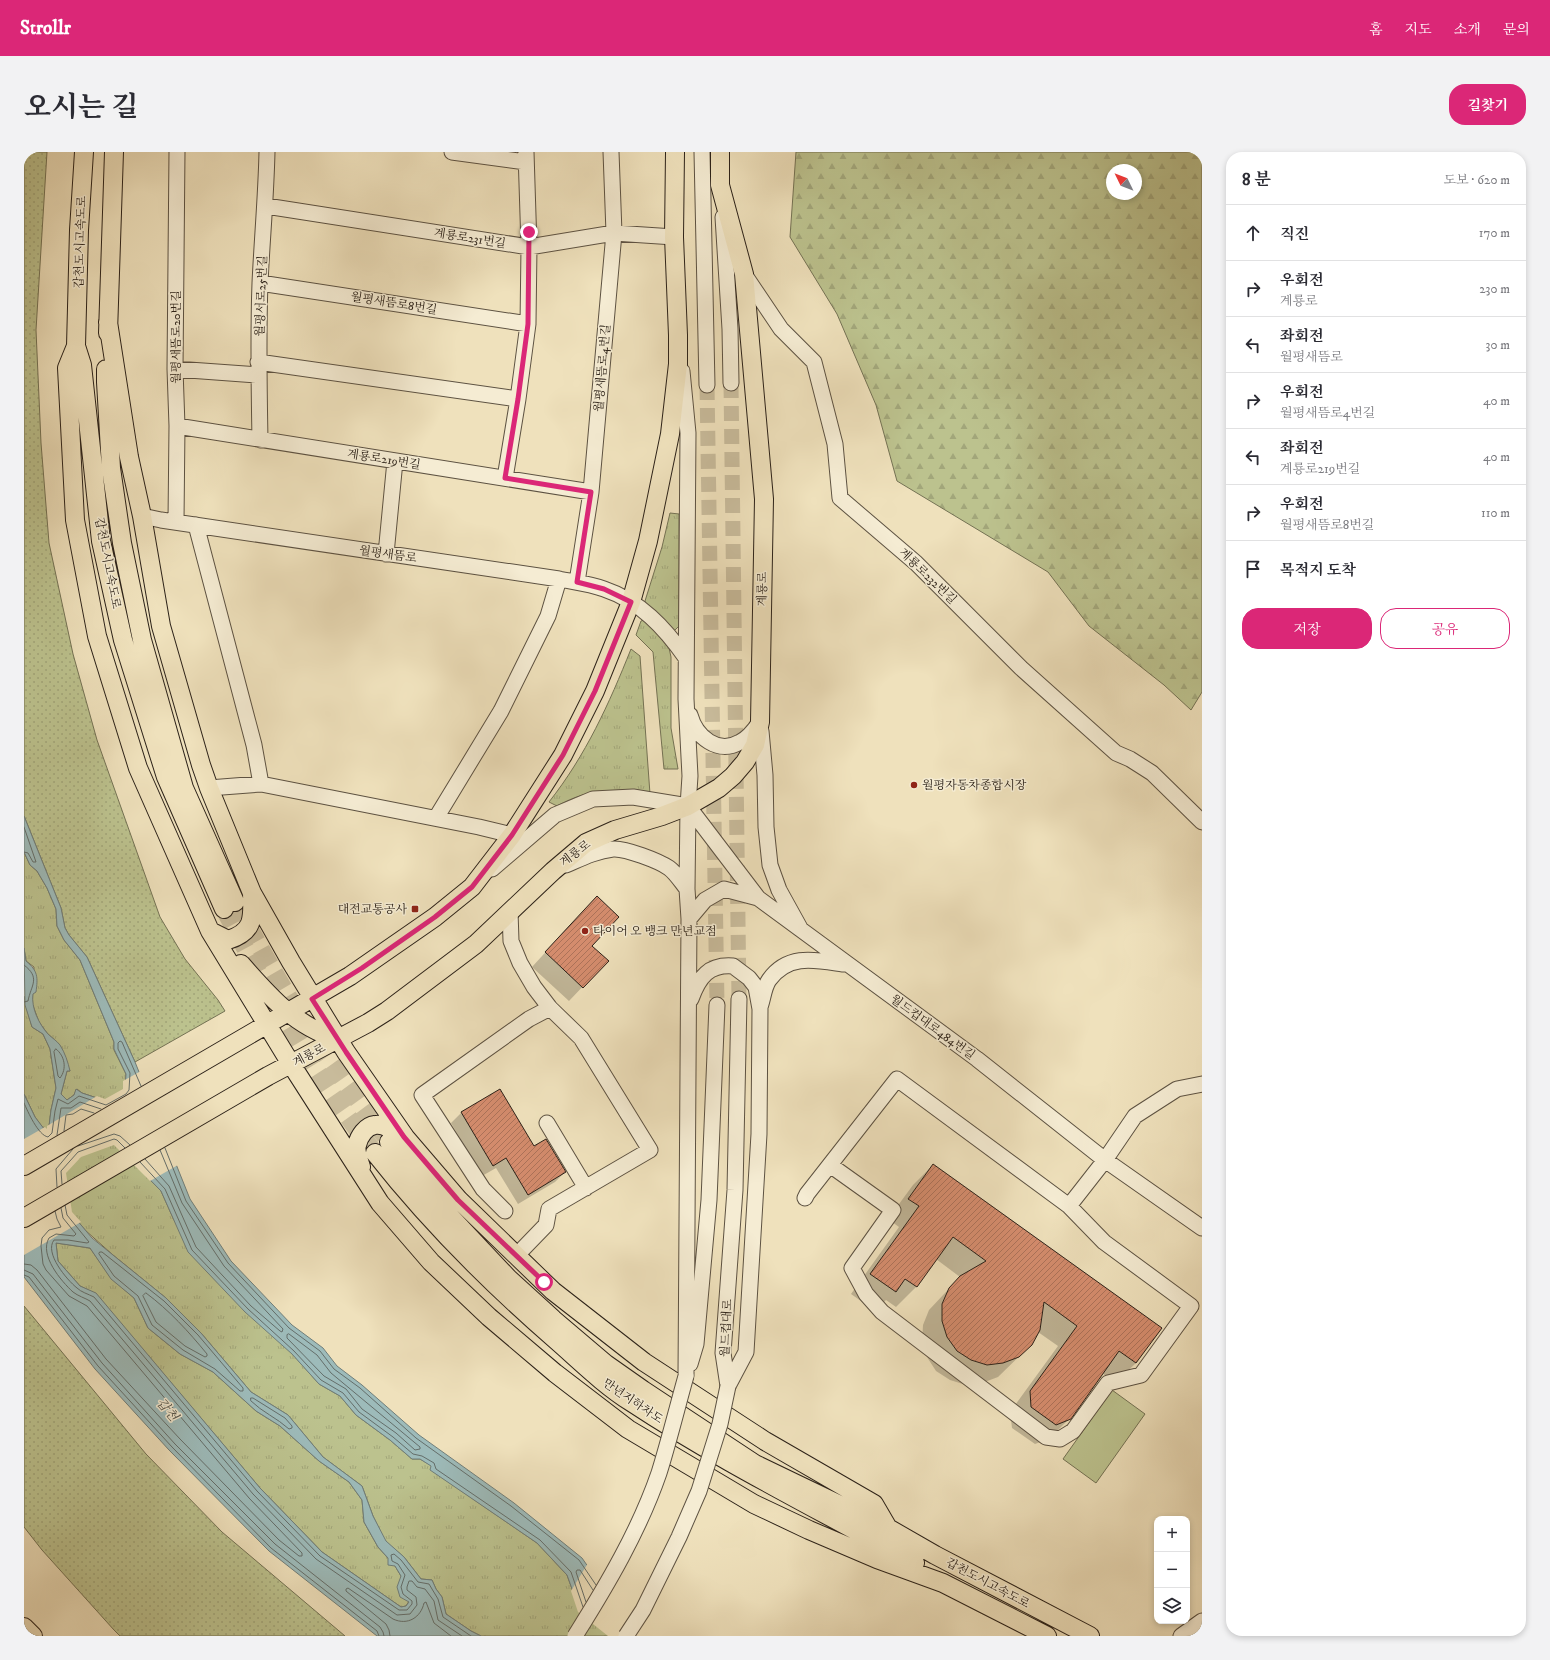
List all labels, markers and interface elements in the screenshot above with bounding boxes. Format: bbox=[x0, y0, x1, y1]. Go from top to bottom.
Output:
text: Strollr bbox=[20, 17, 71, 40]
text: 홈 bbox=[1369, 21, 1383, 39]
text: 지도 bbox=[1405, 21, 1432, 39]
text: 소개 bbox=[1454, 21, 1481, 39]
text: 문의 bbox=[1503, 21, 1530, 39]
button: 길찾기 bbox=[1449, 84, 1526, 125]
text: 오시는 길 bbox=[24, 90, 138, 125]
north arrow bbox=[1106, 164, 1142, 200]
text: 8 분 bbox=[1242, 169, 1271, 191]
text: 도보 · 620 m bbox=[1443, 172, 1510, 188]
street label: 갑천도시고속도로 bbox=[71, 195, 90, 289]
icon: ahead bbox=[1242, 222, 1264, 244]
route end bbox=[520, 223, 538, 241]
street label: 계룡로231번길 bbox=[433, 225, 507, 252]
text: 직진 bbox=[1280, 225, 1309, 244]
text: 170 m bbox=[1479, 225, 1510, 241]
street label: 월평서로25번길 bbox=[253, 255, 270, 337]
text: 우회전 bbox=[1280, 271, 1323, 290]
icon: right bbox=[1242, 278, 1264, 300]
text: 230 m bbox=[1479, 281, 1510, 297]
street label: 월평새뜸로8번길 bbox=[350, 289, 438, 318]
street label: 월평새뜸로20번길 bbox=[169, 290, 184, 384]
text: 계룡로 bbox=[1280, 293, 1318, 309]
street label: 월평새뜸로4번길 bbox=[591, 324, 614, 413]
text: 좌회전 bbox=[1280, 327, 1323, 346]
icon: left bbox=[1242, 334, 1264, 356]
text: 30 m bbox=[1486, 337, 1510, 353]
text: 월평새뜸로 bbox=[1280, 349, 1343, 365]
text: 우회전 bbox=[1280, 383, 1323, 402]
icon: right bbox=[1242, 390, 1264, 412]
text: 40 m bbox=[1483, 393, 1510, 409]
text: 월평새뜸로4번길 bbox=[1280, 405, 1375, 421]
text: 좌회전 bbox=[1280, 439, 1323, 458]
street label: 계룡로219번길 bbox=[346, 446, 422, 473]
icon: left bbox=[1242, 446, 1264, 468]
text: 40 m bbox=[1483, 449, 1510, 465]
text: 계룡로219번길 bbox=[1280, 461, 1360, 477]
text: 우회전 bbox=[1280, 495, 1323, 514]
icon: right bbox=[1242, 502, 1264, 524]
text: 110 m bbox=[1481, 505, 1510, 521]
street label: 갑천도시고속도로 bbox=[91, 516, 124, 610]
text: 월평새뜸로8번길 bbox=[1280, 517, 1374, 533]
street label: 월평새뜸로 bbox=[358, 543, 418, 566]
street label: 계룡로232번길 bbox=[896, 545, 960, 608]
icon: arrive bbox=[1242, 558, 1264, 580]
text: 목적지 도착 bbox=[1280, 561, 1356, 580]
street label: 계룡로 bbox=[755, 571, 770, 607]
button: 저장 bbox=[1242, 608, 1372, 649]
button: 공유 bbox=[1380, 608, 1510, 649]
place label: 월평자동차종합시장 bbox=[922, 778, 1027, 793]
marker: 월평자동차종합시장 bbox=[909, 780, 919, 790]
street label: 계룡로 bbox=[557, 837, 594, 870]
place label: 대전교통공사 bbox=[337, 902, 407, 917]
marker: 대전교통공사 bbox=[410, 904, 420, 914]
place label: 타이어 오 뱅크 만년교점 bbox=[593, 924, 717, 939]
marker: 타이어 오 뱅크 만년교점 bbox=[580, 926, 590, 936]
street label: 월드컵대로484번길 bbox=[887, 992, 978, 1063]
street label: 계룡로 bbox=[290, 1040, 328, 1070]
route start bbox=[535, 1273, 553, 1291]
street label: 월드컵대로 bbox=[717, 1298, 736, 1357]
street label: 만년지하차도 bbox=[600, 1376, 666, 1427]
water label: 갑천 bbox=[153, 1395, 182, 1426]
map controls bbox=[1154, 1516, 1190, 1624]
button: + bbox=[1154, 1516, 1190, 1552]
button: − bbox=[1154, 1552, 1190, 1588]
street label: 갑천도시고속도로 bbox=[943, 1555, 1033, 1612]
button: layers bbox=[1154, 1588, 1190, 1624]

